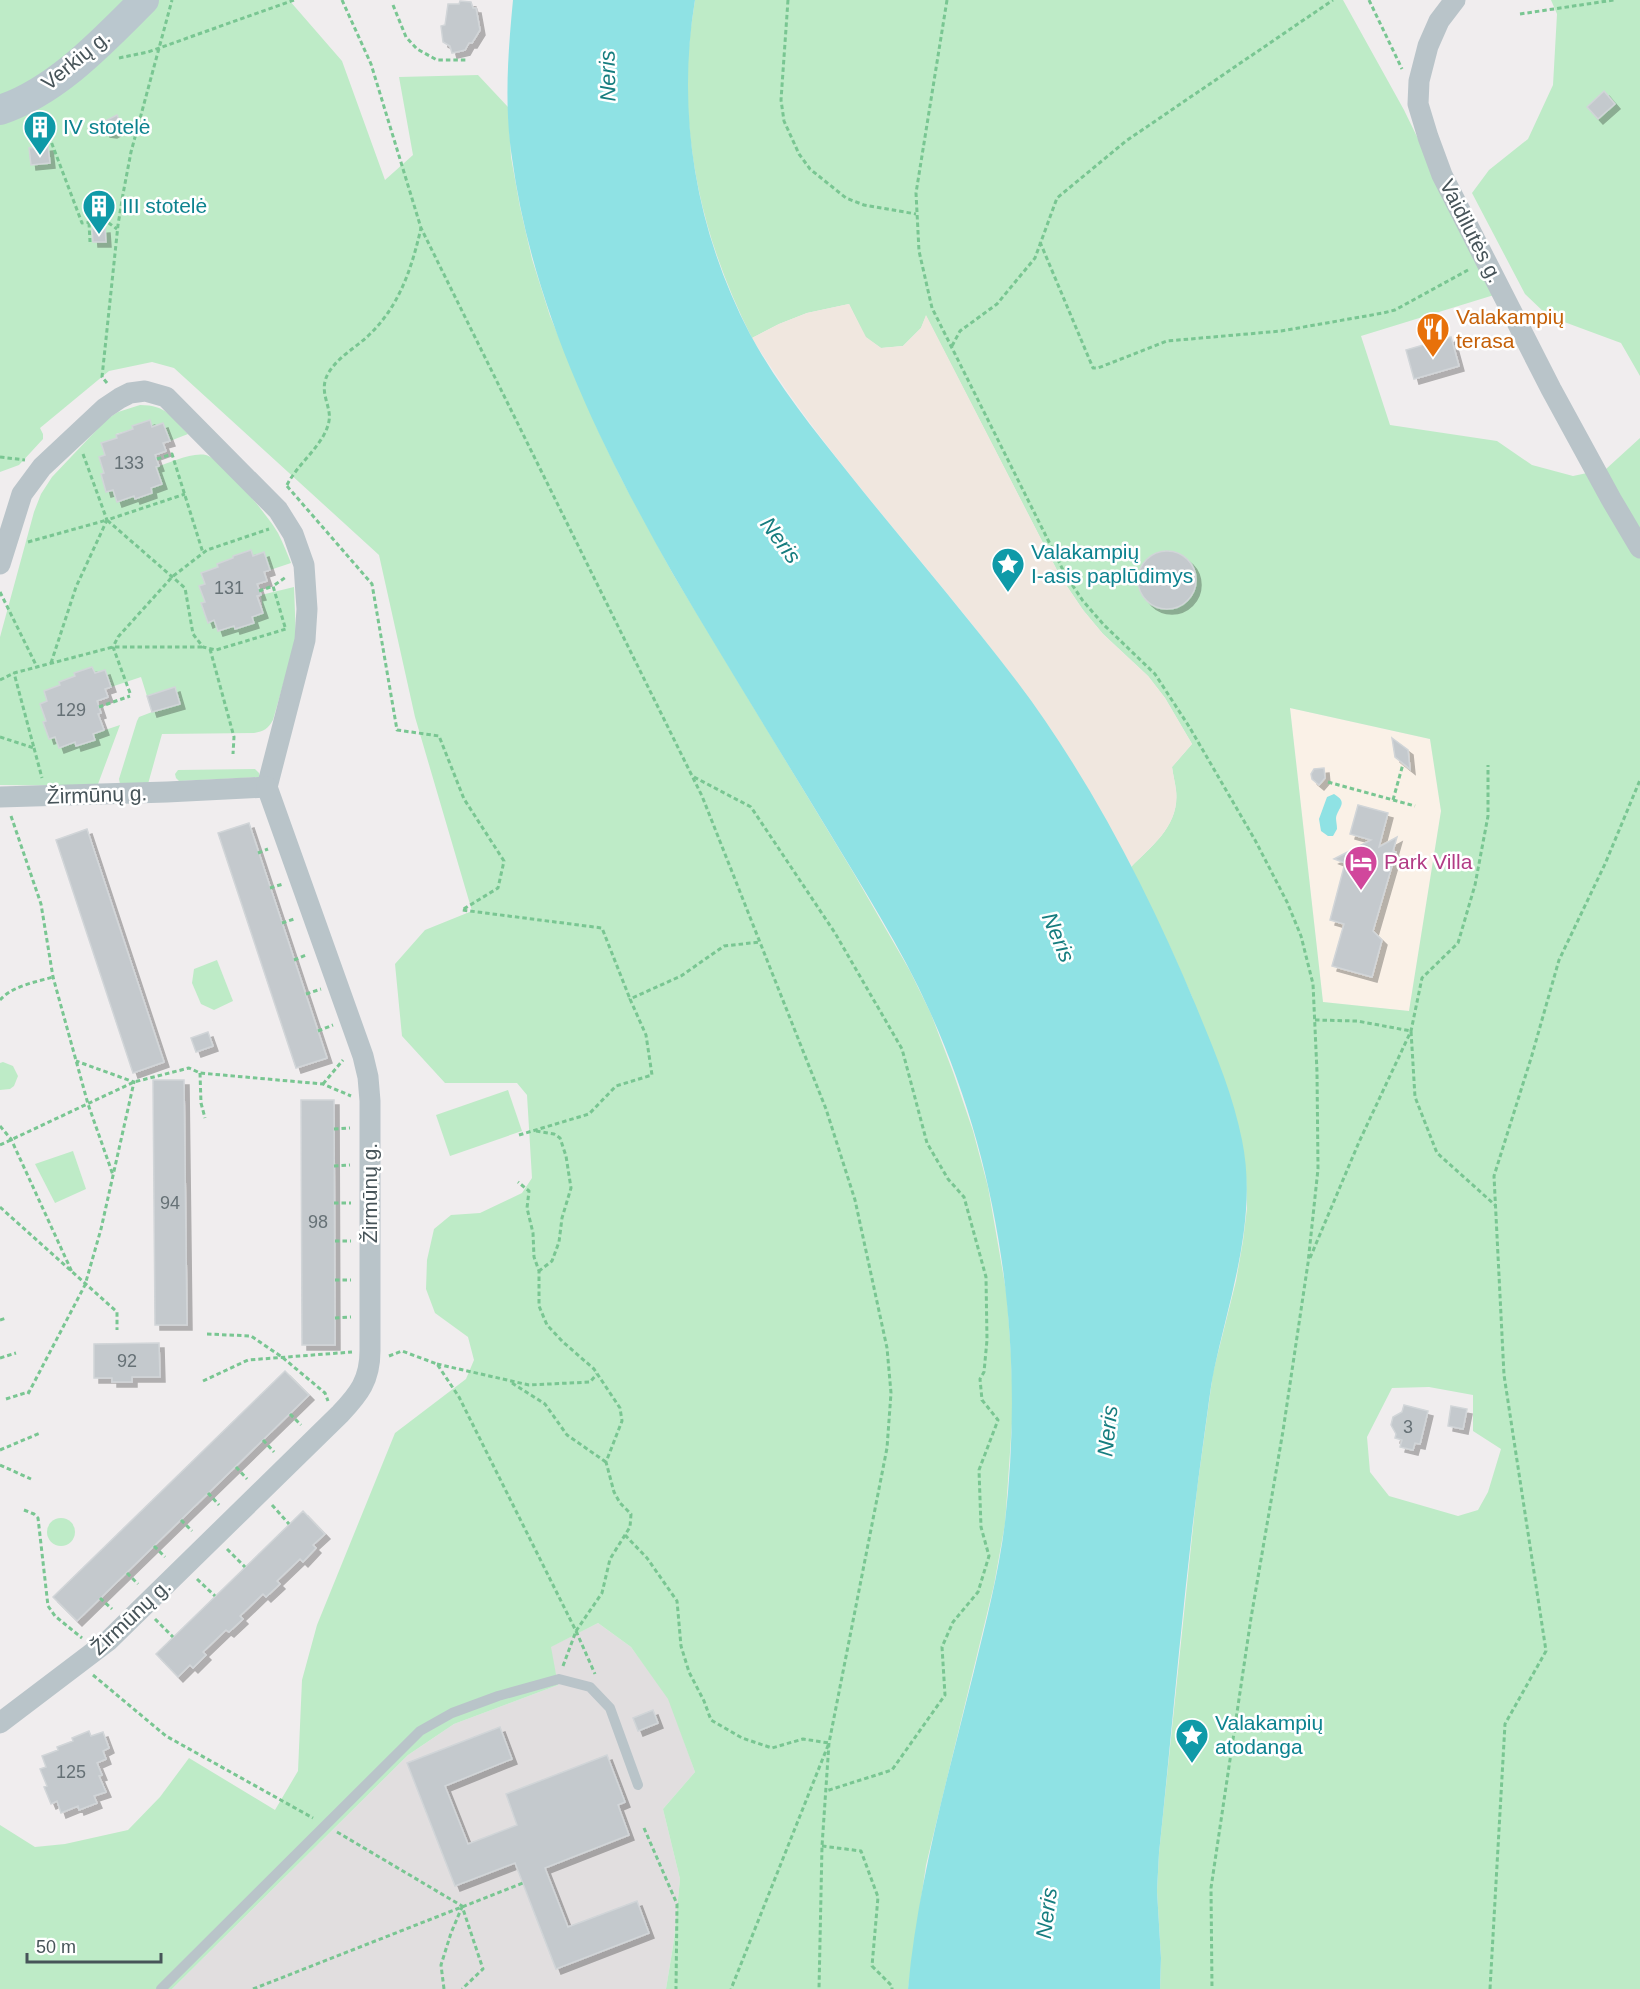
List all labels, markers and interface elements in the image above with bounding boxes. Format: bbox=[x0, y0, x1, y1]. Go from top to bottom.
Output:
street label: Verkių g. bbox=[37, 25, 115, 94]
water label: Neris bbox=[595, 50, 620, 102]
building icon: IV stotelė bbox=[22, 109, 58, 156]
place label: IV stotelė bbox=[63, 115, 151, 138]
street label: Vaidilutės g. bbox=[1436, 175, 1507, 286]
building icon: III stotelė bbox=[81, 188, 117, 235]
place label: III stotelė bbox=[122, 194, 207, 217]
place label: Valakampių terasa bbox=[1456, 305, 1564, 352]
restaurant icon: Valakampių terasa bbox=[1415, 311, 1451, 358]
house number: 133 bbox=[114, 453, 144, 473]
water label: Neris bbox=[755, 512, 806, 568]
place label: Valakampių I-asis paplūdimys bbox=[1031, 540, 1193, 587]
place icon: Valakampių I-asis paplūdimys bbox=[990, 546, 1026, 593]
house number: 131 bbox=[214, 578, 244, 598]
house number: 129 bbox=[56, 700, 86, 720]
street label: Žirmūnų g. bbox=[46, 781, 148, 808]
hotel icon: Park Villa bbox=[1343, 844, 1379, 891]
place label: Park Villa bbox=[1384, 850, 1473, 873]
water label: Neris bbox=[1037, 909, 1080, 966]
street label: Žirmūnų g. bbox=[358, 1143, 381, 1243]
house number: 94 bbox=[160, 1193, 180, 1213]
house number: 98 bbox=[308, 1212, 328, 1232]
house number: 92 bbox=[117, 1351, 137, 1371]
water label: Neris bbox=[1092, 1404, 1123, 1458]
house number: 3 bbox=[1403, 1417, 1413, 1437]
street label: Žirmūnų g. bbox=[86, 1574, 175, 1659]
place label: Valakampių atodanga bbox=[1215, 1711, 1323, 1758]
place icon: Valakampių atodanga bbox=[1174, 1717, 1210, 1764]
house number: 125 bbox=[56, 1762, 86, 1782]
water label: Neris bbox=[1031, 1886, 1062, 1940]
scale bar bbox=[27, 1926, 160, 1964]
text: 50 m bbox=[36, 1937, 76, 1957]

